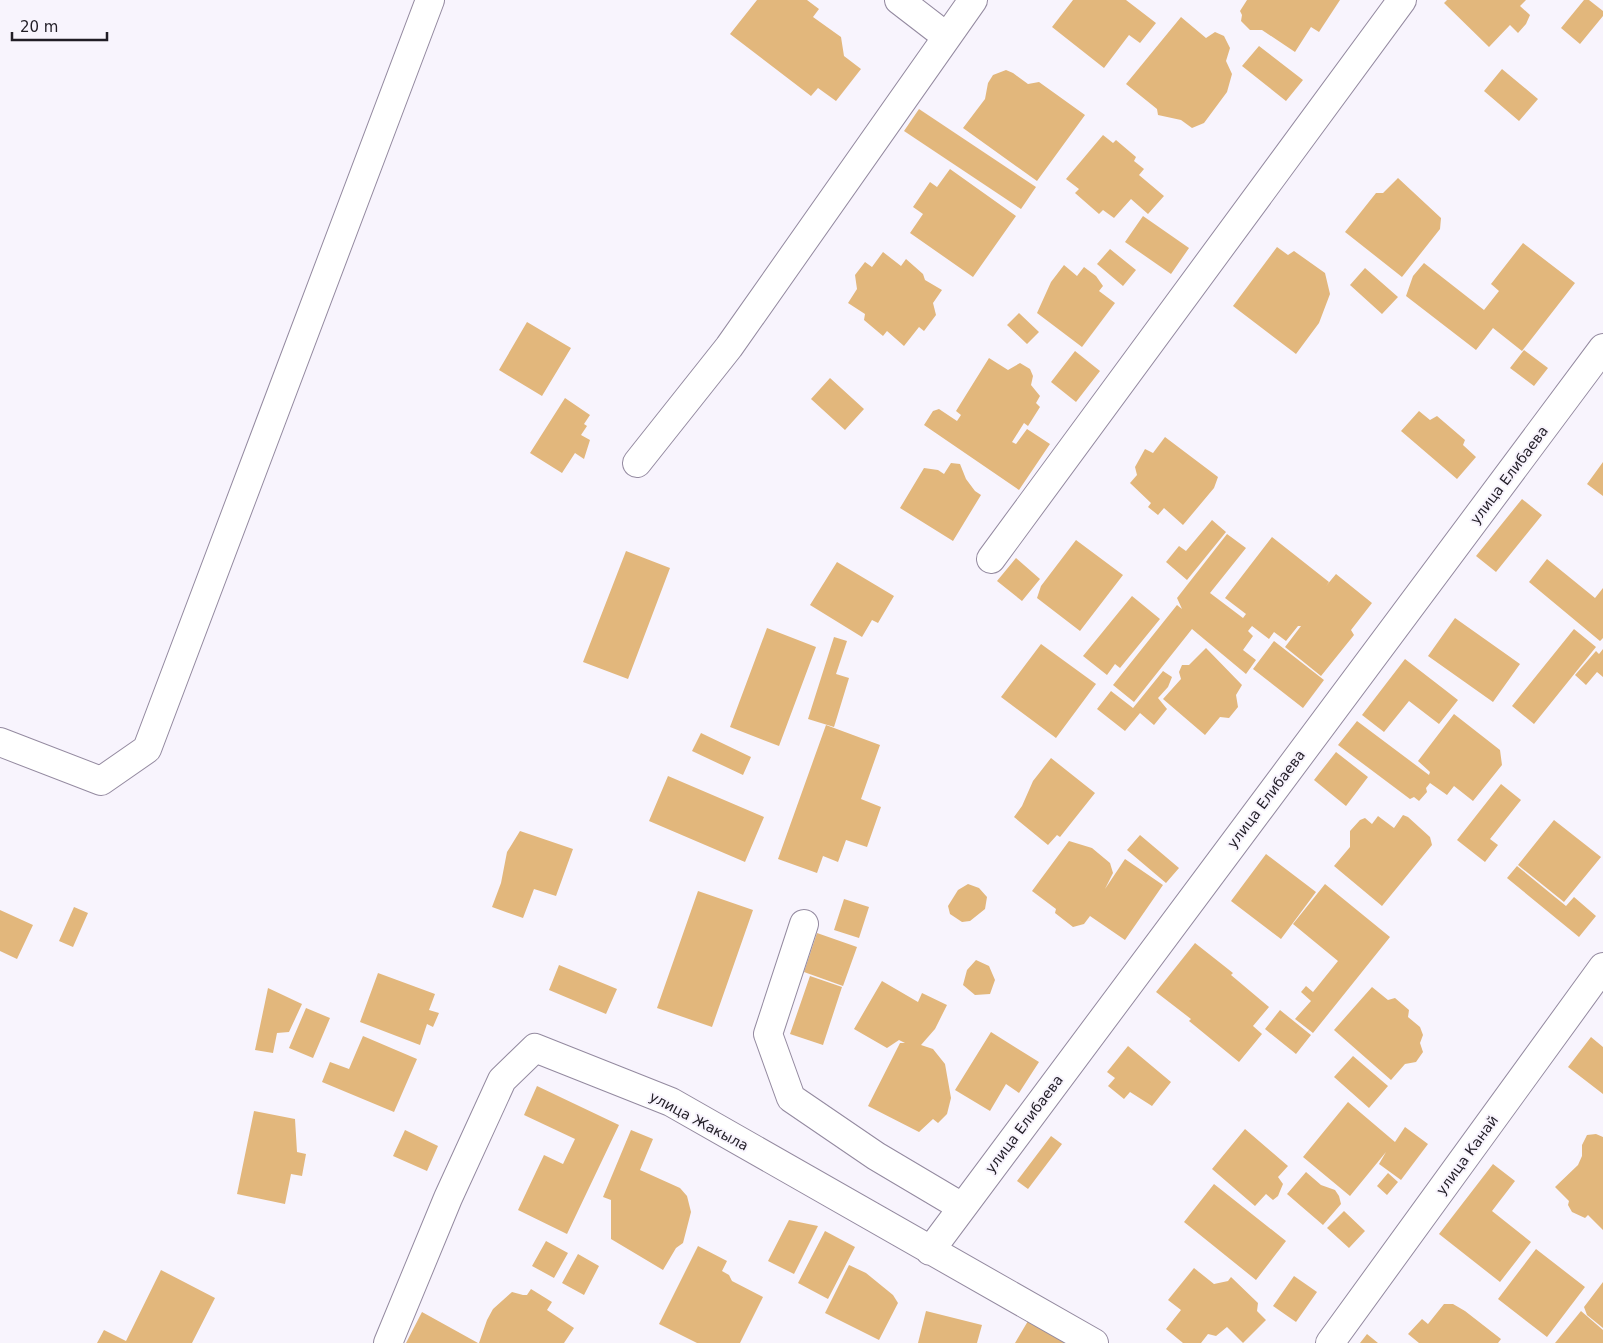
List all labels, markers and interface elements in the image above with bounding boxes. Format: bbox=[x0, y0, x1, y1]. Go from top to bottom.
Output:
scale bar bbox=[12, 10, 108, 42]
text: 20 m bbox=[20, 18, 58, 36]
street label: улица Елибаева bbox=[1467, 423, 1551, 527]
street label: улица Елибаева bbox=[1224, 747, 1308, 851]
street label: улица Елибаева bbox=[982, 1072, 1066, 1176]
street label: улица Жакыла bbox=[647, 1088, 751, 1154]
street label: улица Канай bbox=[1433, 1112, 1501, 1198]

